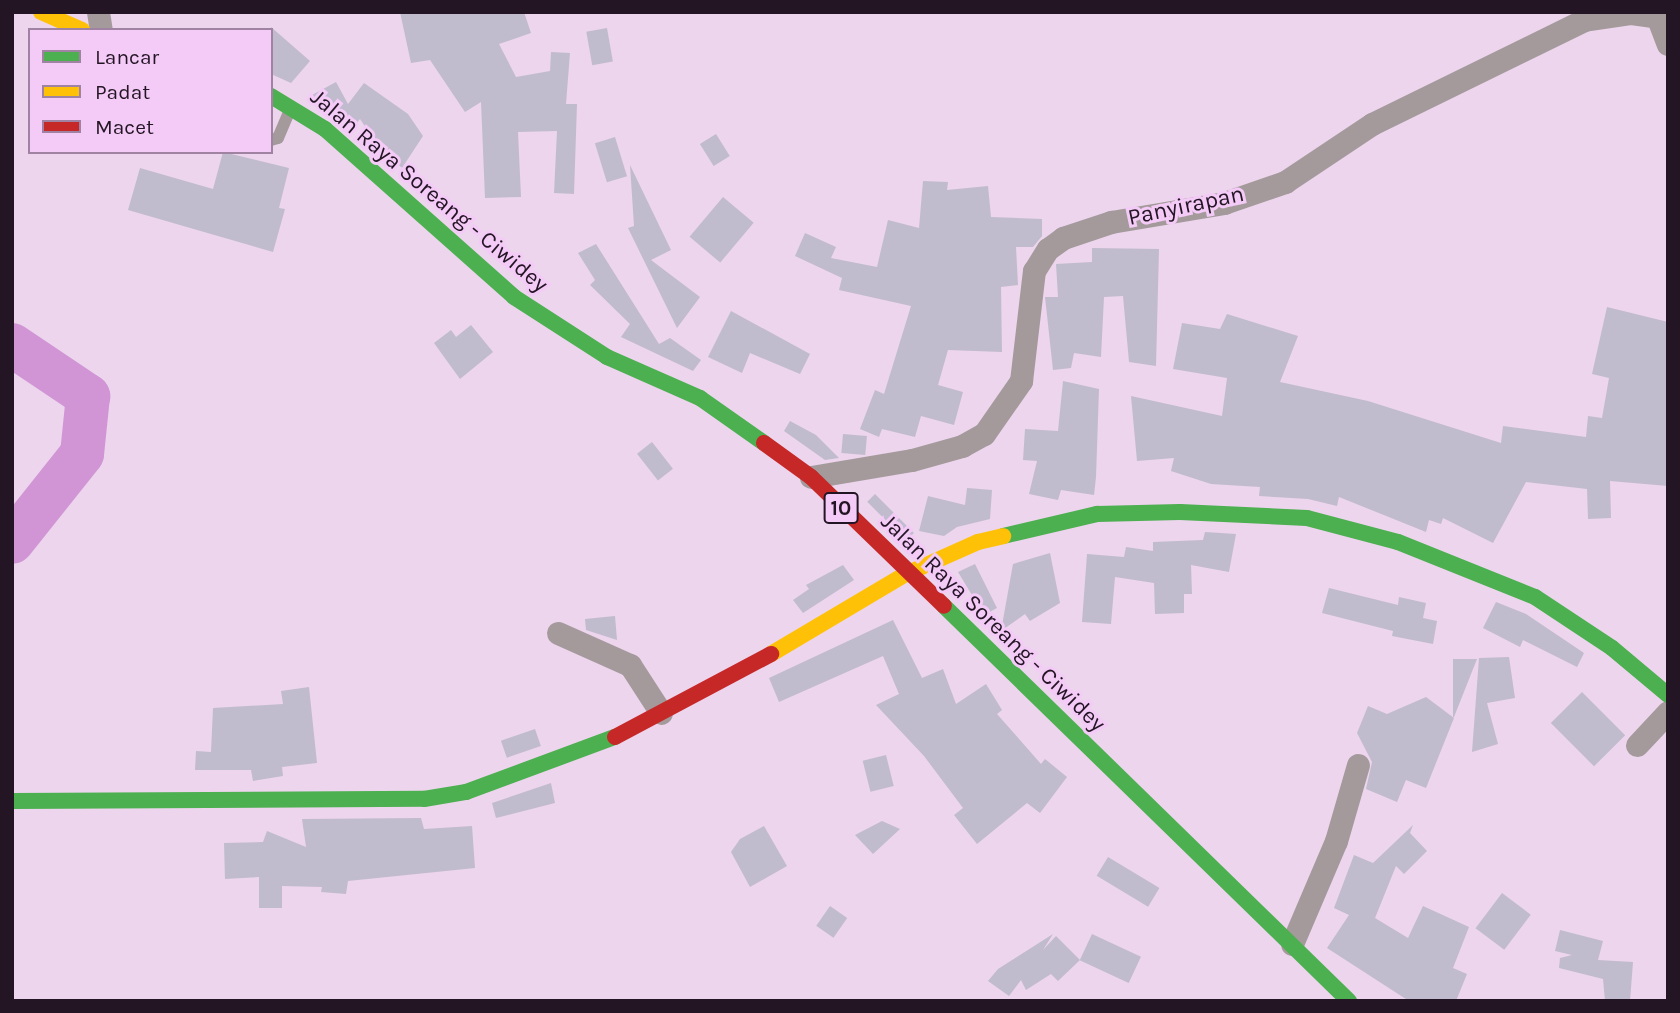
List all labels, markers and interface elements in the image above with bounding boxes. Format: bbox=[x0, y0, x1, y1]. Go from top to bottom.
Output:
legend bbox=[28, 28, 273, 154]
text: Lancar bbox=[95, 45, 159, 69]
text: Padat bbox=[95, 80, 150, 104]
street label: Jalan Raya Soreang - Ciwidey bbox=[305, 83, 553, 299]
text: Macet bbox=[95, 115, 154, 139]
street label: Panyirapan bbox=[1126, 180, 1246, 232]
road number: 10 bbox=[824, 490, 858, 526]
street label: Jalan Raya Soreang - Ciwidey bbox=[875, 508, 1111, 738]

